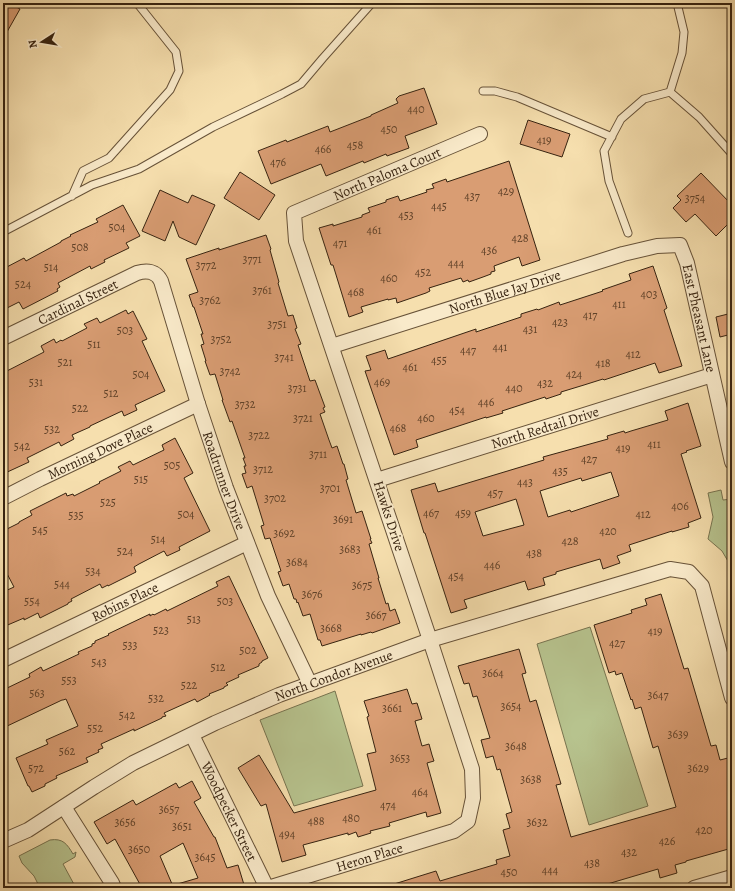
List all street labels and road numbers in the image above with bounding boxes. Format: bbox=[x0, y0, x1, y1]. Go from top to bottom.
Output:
street label: North Paloma Court bbox=[330, 142, 444, 205]
street label: East Pheasant Lane bbox=[678, 262, 721, 374]
street label: North Blue Jay Drive bbox=[446, 265, 563, 318]
street label: Cardinal Street bbox=[34, 274, 121, 329]
street label: North Redtail Drive bbox=[489, 402, 601, 453]
street label: Morning Dove Place bbox=[44, 417, 156, 484]
street label: Roadrunner Drive bbox=[198, 429, 251, 532]
street label: Hawks Drive bbox=[369, 478, 409, 554]
street label: Robins Place bbox=[88, 577, 161, 626]
street label: North Condor Avenue bbox=[272, 645, 395, 705]
street label: Woodpecker Street bbox=[197, 757, 262, 865]
street label: Heron Place bbox=[334, 838, 405, 876]

